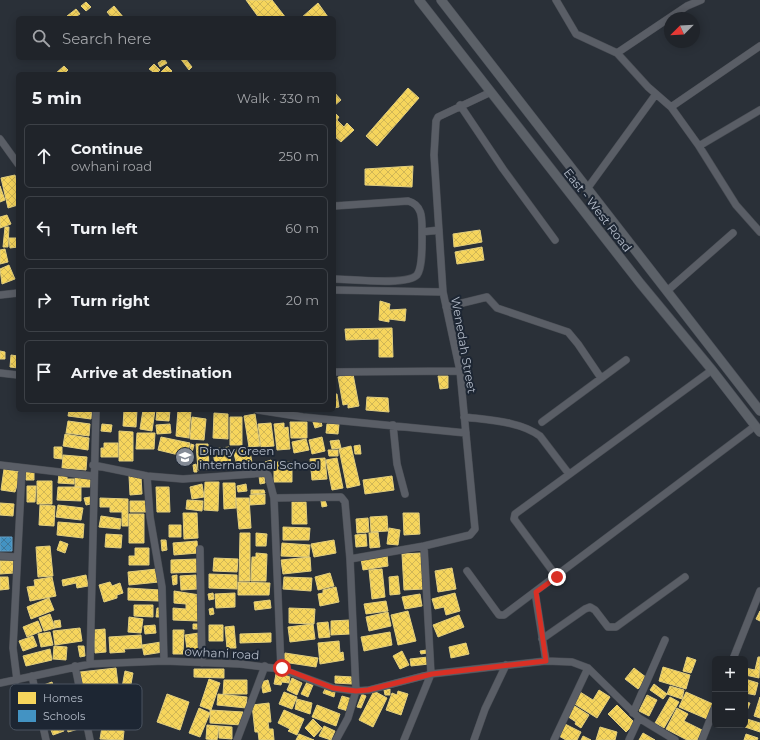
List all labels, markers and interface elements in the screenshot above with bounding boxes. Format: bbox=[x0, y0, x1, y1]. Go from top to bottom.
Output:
north arrow bbox=[664, 12, 700, 48]
search box bbox=[16, 16, 336, 60]
icon: search bbox=[30, 27, 52, 49]
text: Search here bbox=[62, 29, 151, 48]
text: 5 min bbox=[32, 88, 82, 108]
text: Walk · 330 m bbox=[237, 90, 320, 106]
text: Continue bbox=[71, 139, 143, 158]
icon: ahead bbox=[33, 145, 55, 167]
text: 250 m bbox=[278, 148, 319, 164]
text: owhani road bbox=[71, 158, 152, 174]
street label: East - West Road bbox=[561, 165, 635, 255]
icon: left bbox=[33, 217, 55, 239]
text: Turn left bbox=[71, 219, 138, 238]
text: 60 m bbox=[285, 220, 319, 236]
icon: right bbox=[33, 289, 55, 311]
text: Turn right bbox=[71, 291, 150, 310]
text: 20 m bbox=[286, 292, 319, 308]
street label: Wenedah Street bbox=[448, 295, 480, 395]
icon: arrive bbox=[33, 361, 55, 383]
text: Arrive at destination bbox=[71, 363, 232, 382]
place label: Dinny Green international School bbox=[199, 443, 320, 472]
school or university icon: Dinny Green international School bbox=[174, 446, 196, 468]
route end bbox=[548, 568, 566, 586]
street label: owhani road bbox=[184, 644, 260, 662]
map controls bbox=[712, 656, 748, 728]
button: + bbox=[712, 656, 748, 692]
route start bbox=[273, 659, 291, 677]
legend bbox=[10, 684, 142, 730]
text: Homes bbox=[43, 691, 83, 705]
button: − bbox=[712, 692, 748, 728]
text: Schools bbox=[43, 709, 86, 723]

